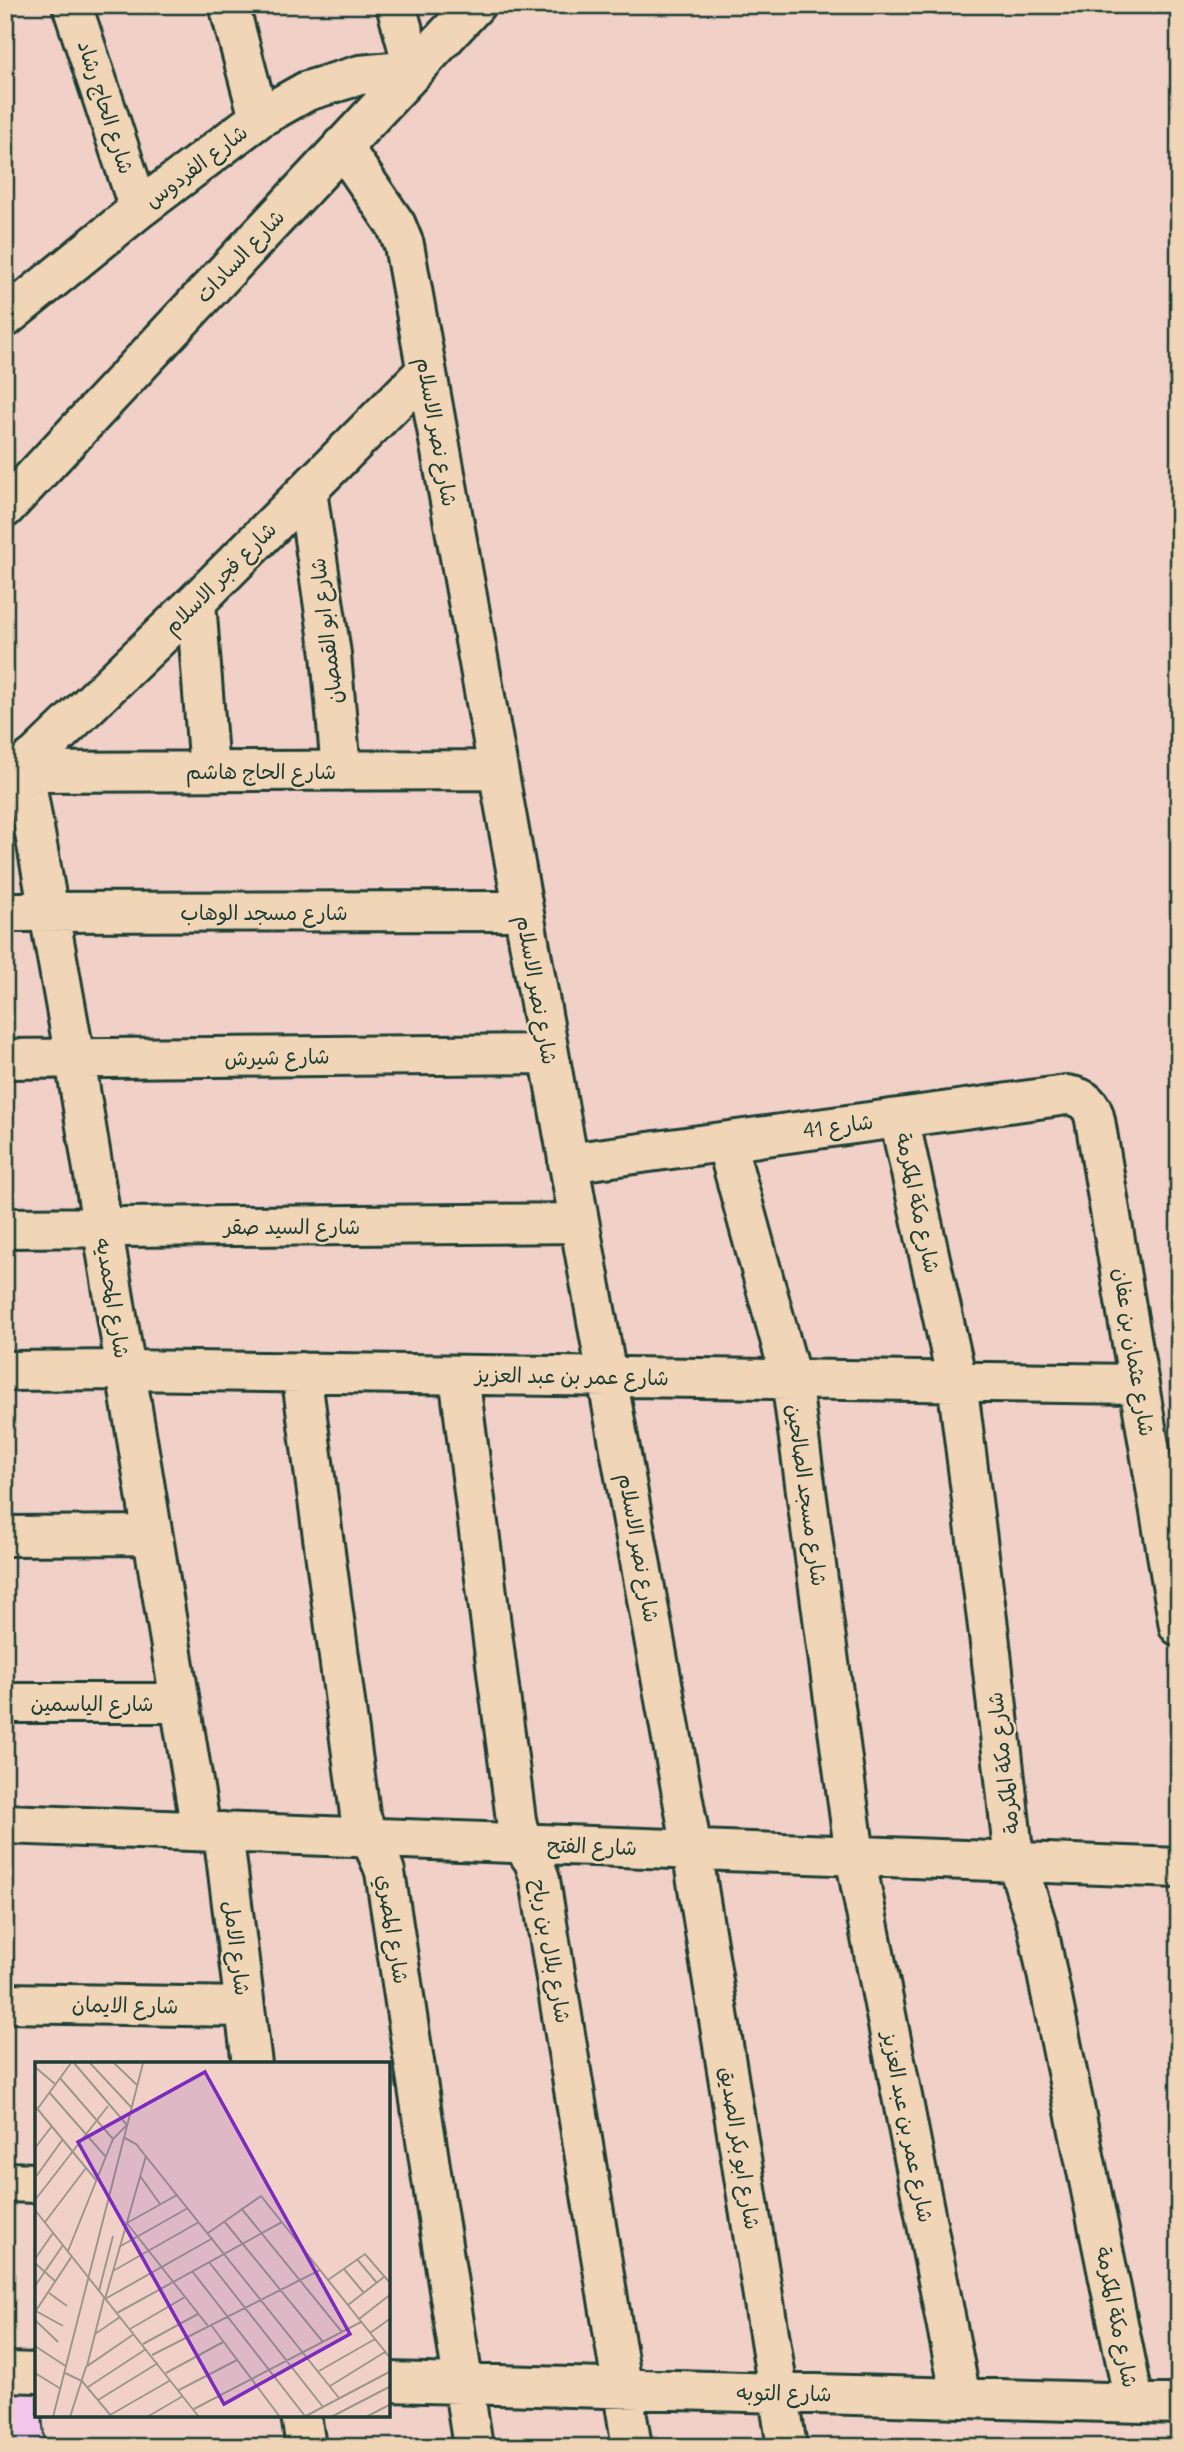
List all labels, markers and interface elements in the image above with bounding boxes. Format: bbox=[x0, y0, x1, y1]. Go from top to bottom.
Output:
street label: شارع الحاج رشاد bbox=[70, 37, 140, 178]
street label: شارع الفردوس bbox=[139, 118, 254, 215]
street label: شارع السادات bbox=[190, 204, 292, 310]
street label: شارع نصر الاسلام bbox=[408, 355, 463, 509]
street label: شارع فجر الاسلام bbox=[158, 516, 284, 642]
street label: شارع ابو القمصان bbox=[304, 556, 350, 706]
street label: شارع الحاج هاشم bbox=[186, 758, 336, 788]
street label: شارع مسجد الوهاب bbox=[180, 899, 348, 928]
street label: شارع نصر الاسلام bbox=[508, 913, 563, 1067]
street label: شارع شيرش bbox=[224, 1043, 330, 1073]
street label: شارع 41 bbox=[801, 1108, 875, 1146]
street label: شارع مكة المكرمة bbox=[888, 1130, 946, 1276]
street label: شارع السيد صقر bbox=[222, 1213, 360, 1242]
street label: شارع المحمديه bbox=[88, 1236, 136, 1360]
street label: شارع عثمان بن عفان bbox=[1105, 1266, 1161, 1439]
street label: شارع عمر بن عبد العزيز bbox=[473, 1361, 669, 1393]
street label: شارع مسجد الصالحين bbox=[779, 1402, 833, 1588]
street label: شارع نصر الاسلام bbox=[610, 1471, 665, 1625]
street label: شارع الياسمين bbox=[30, 1690, 154, 1719]
street label: شارع مكة المكرمة bbox=[981, 1690, 1027, 1836]
street label: شارع الفتح bbox=[547, 1831, 637, 1863]
street label: شارع المصري bbox=[369, 1872, 415, 1986]
street label: شارع بلال بن رباح bbox=[523, 1877, 577, 2026]
street label: شارع الامل bbox=[216, 1899, 256, 1997]
street label: شارع الايمان bbox=[71, 1991, 179, 2021]
street label: شارع عمر بن عبد العزيز bbox=[874, 2027, 940, 2225]
inset map bbox=[35, 2062, 390, 2417]
street label: شارع ابو بكر الصديق bbox=[712, 2065, 766, 2232]
street label: شارع مكة المكرمة bbox=[1088, 2244, 1144, 2390]
street label: شارع التوبه bbox=[736, 2379, 832, 2409]

